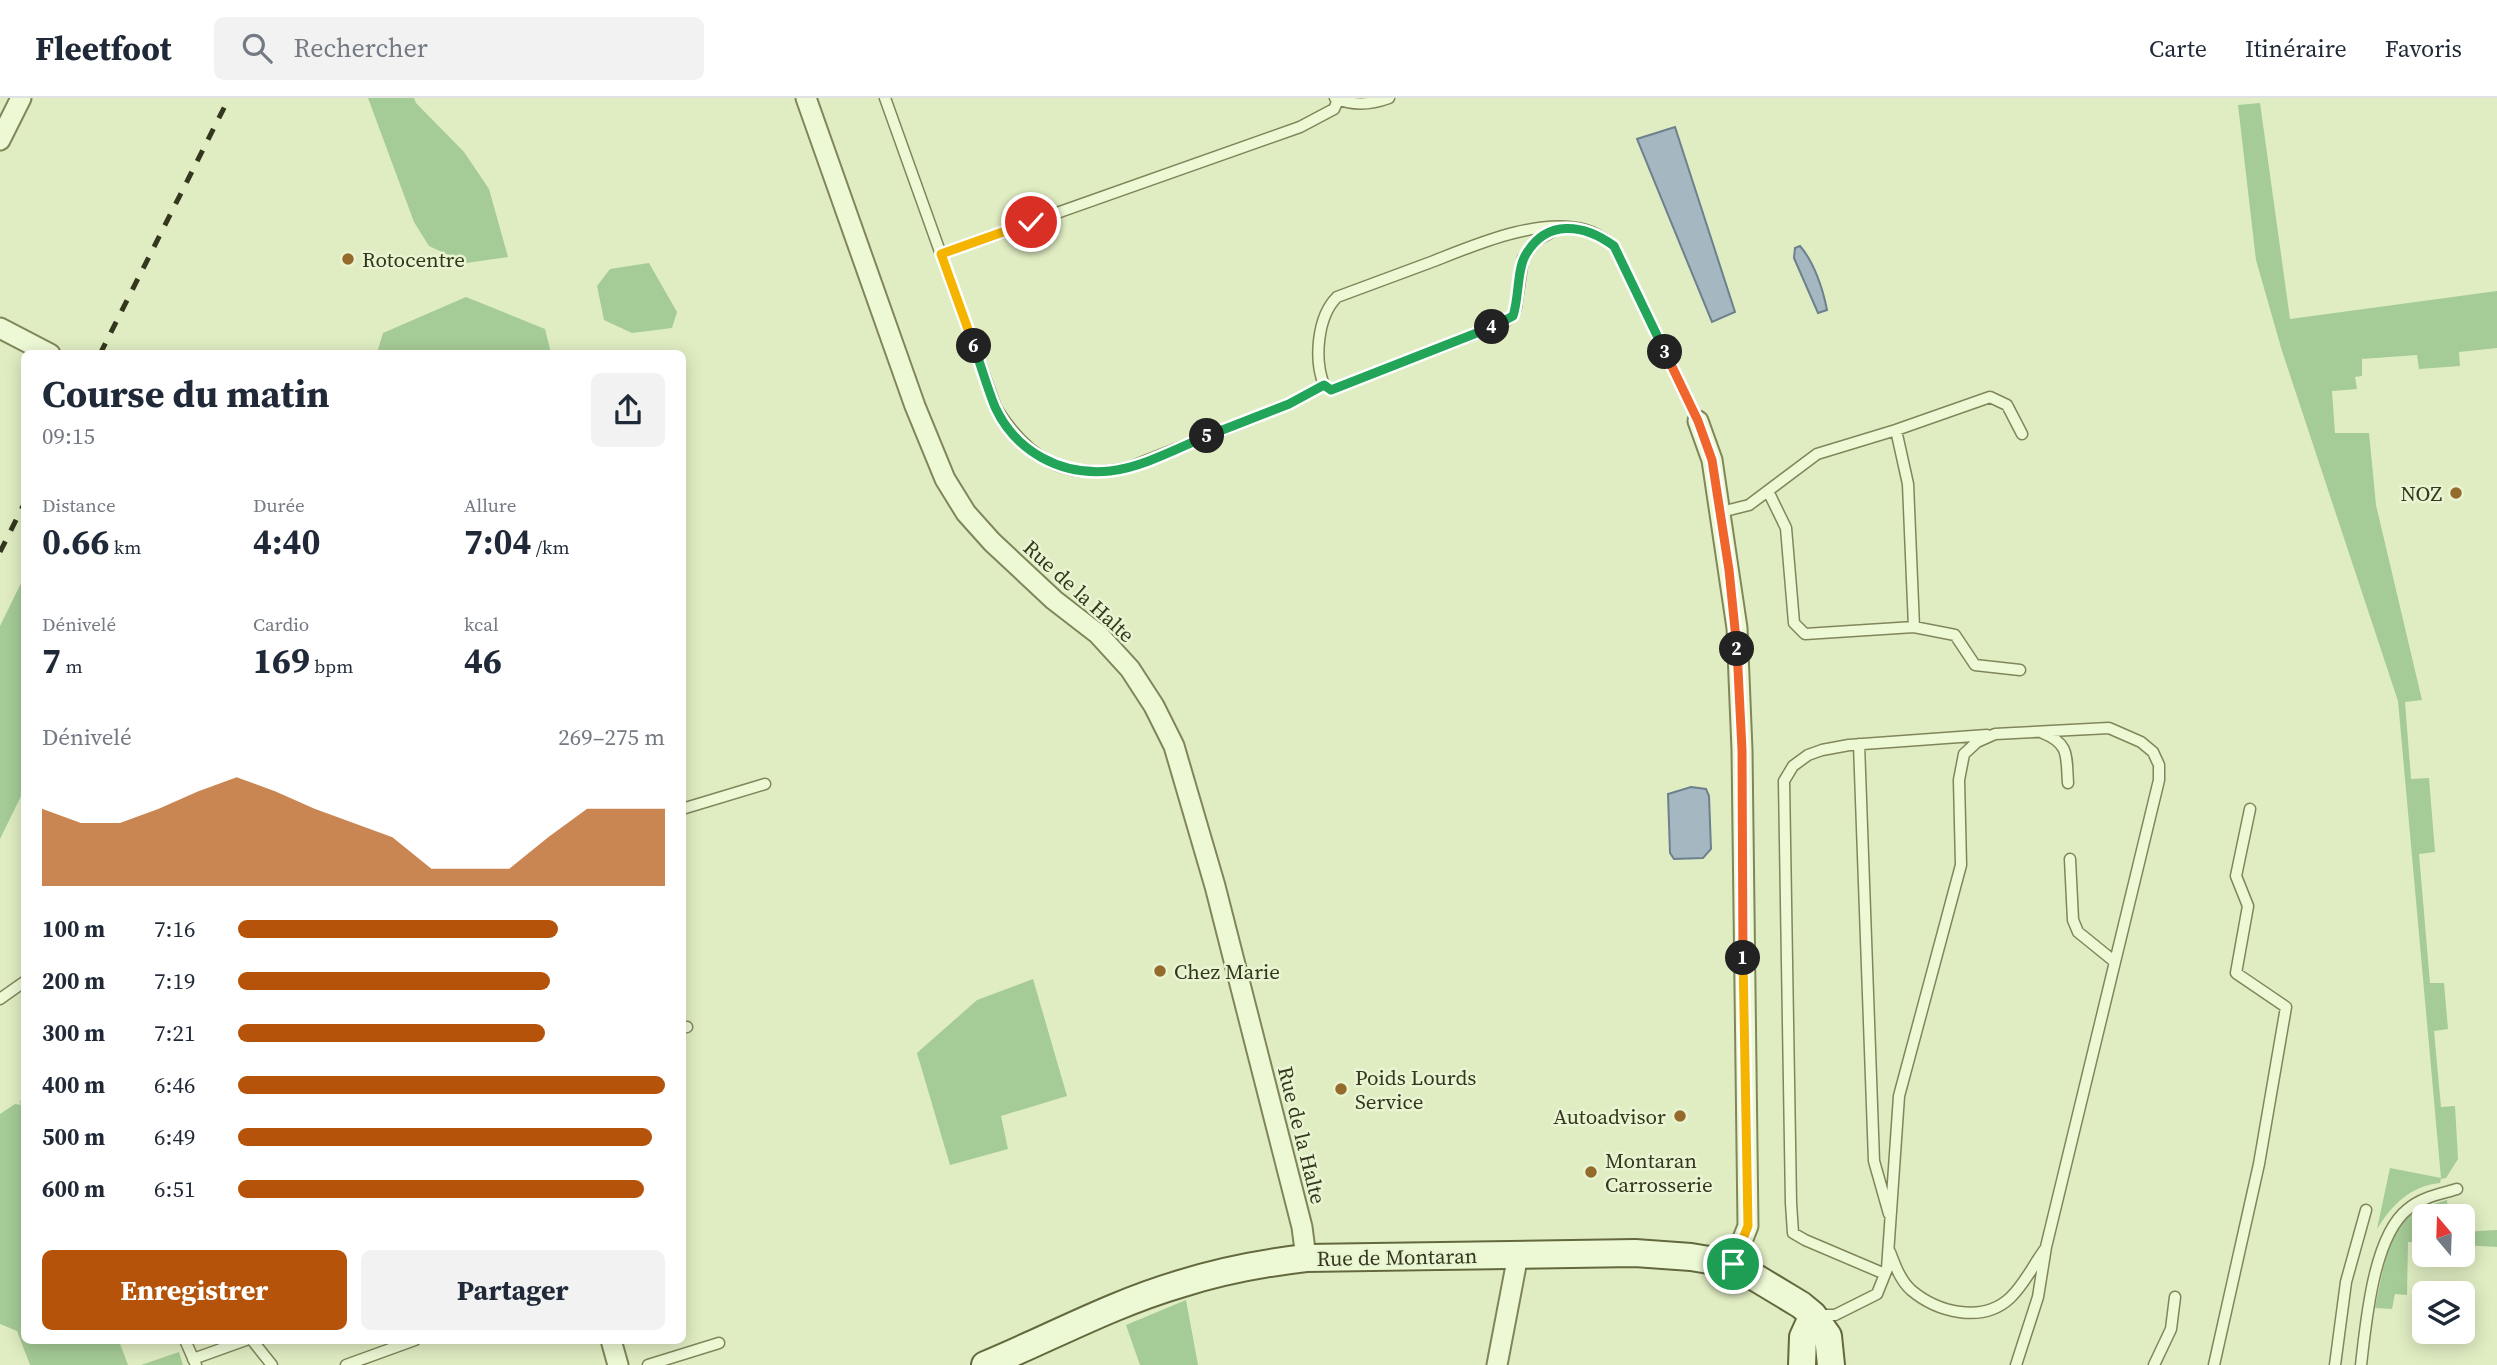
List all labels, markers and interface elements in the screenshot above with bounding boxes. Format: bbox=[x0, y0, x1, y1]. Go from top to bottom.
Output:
search box bbox=[214, 17, 704, 80]
text: Fleetfoot bbox=[35, 26, 172, 71]
icon: search bbox=[238, 29, 276, 67]
text: Rechercher bbox=[294, 30, 428, 66]
text: Carte bbox=[2149, 32, 2207, 65]
text: Itinéraire bbox=[2245, 32, 2347, 65]
text: Favoris bbox=[2385, 32, 2462, 65]
pin bbox=[1001, 192, 1061, 252]
icon: check bbox=[1012, 203, 1050, 241]
place label: Rotocentre bbox=[362, 245, 465, 274]
marker: Rotocentre bbox=[340, 251, 356, 267]
pin: 4 bbox=[1474, 310, 1510, 344]
text: 4 bbox=[1486, 313, 1497, 339]
pin: 6 bbox=[956, 328, 992, 364]
text: 6 bbox=[968, 332, 979, 358]
pin: 3 bbox=[1648, 334, 1682, 370]
text: 3 bbox=[1659, 338, 1670, 364]
text: Course du matin bbox=[42, 368, 330, 420]
button: share bbox=[591, 373, 665, 447]
pin: 5 bbox=[1190, 418, 1224, 454]
text: 09:15 bbox=[42, 420, 95, 452]
text: 5 bbox=[1201, 422, 1212, 448]
place label: NOZ bbox=[2401, 479, 2442, 508]
marker: NOZ bbox=[2448, 485, 2464, 501]
text: Distance bbox=[42, 492, 116, 518]
text: Durée bbox=[253, 492, 305, 518]
text: Allure bbox=[464, 492, 516, 518]
text: 0.66 bbox=[42, 518, 109, 566]
text: 4:40 bbox=[253, 518, 320, 566]
text: 7:04 bbox=[464, 518, 531, 566]
street label: Rue de la Halte bbox=[1017, 533, 1141, 649]
text: km bbox=[109, 534, 141, 560]
text: /km bbox=[531, 534, 570, 560]
text: Dénivelé bbox=[42, 611, 116, 637]
text: Cardio bbox=[253, 611, 309, 637]
text: kcal bbox=[464, 611, 499, 637]
pin: 2 bbox=[1720, 632, 1754, 666]
text: 2 bbox=[1731, 635, 1742, 661]
text: 7 bbox=[42, 637, 61, 685]
text: 169 bbox=[253, 637, 310, 685]
text: 46 bbox=[464, 637, 502, 685]
text: m bbox=[61, 653, 83, 679]
text: bpm bbox=[310, 653, 353, 679]
text: Dénivelé bbox=[42, 721, 132, 753]
text: 269–275 m bbox=[558, 721, 665, 753]
text: 100 m bbox=[42, 913, 105, 945]
text: 7:16 bbox=[154, 913, 195, 945]
pin: 1 bbox=[1726, 940, 1760, 976]
text: 1 bbox=[1737, 944, 1748, 970]
place label: Chez Marie bbox=[1174, 957, 1280, 986]
marker: Chez Marie bbox=[1152, 963, 1168, 979]
text: 200 m bbox=[42, 965, 105, 997]
text: 7:19 bbox=[154, 965, 195, 997]
text: 300 m bbox=[42, 1017, 105, 1049]
text: 7:21 bbox=[154, 1017, 195, 1049]
street label: Rue de la Halte bbox=[1271, 1063, 1333, 1207]
place label: Poids Lourds Service bbox=[1355, 1063, 1476, 1116]
text: 400 m bbox=[42, 1069, 105, 1101]
text: 6:46 bbox=[154, 1069, 195, 1101]
marker: Poids Lourds Service bbox=[1333, 1081, 1349, 1097]
place label: Autoadvisor bbox=[1553, 1102, 1666, 1131]
marker: Autoadvisor bbox=[1672, 1108, 1688, 1124]
text: 500 m bbox=[42, 1121, 105, 1153]
text: 6:49 bbox=[154, 1121, 195, 1153]
place label: Montaran Carrosserie bbox=[1605, 1146, 1713, 1199]
marker: Montaran Carrosserie bbox=[1583, 1164, 1599, 1180]
text: 600 m bbox=[42, 1173, 105, 1205]
text: 6:51 bbox=[154, 1173, 195, 1205]
north arrow bbox=[2412, 1204, 2474, 1267]
map controls bbox=[2412, 1204, 2475, 1344]
pin bbox=[1703, 1234, 1763, 1294]
street label: Rue de Montaran bbox=[1316, 1241, 1478, 1273]
icon: arrive bbox=[1714, 1245, 1752, 1283]
button: Enregistrer bbox=[42, 1250, 347, 1330]
button: Partager bbox=[361, 1250, 665, 1330]
button: layers bbox=[2412, 1281, 2475, 1344]

